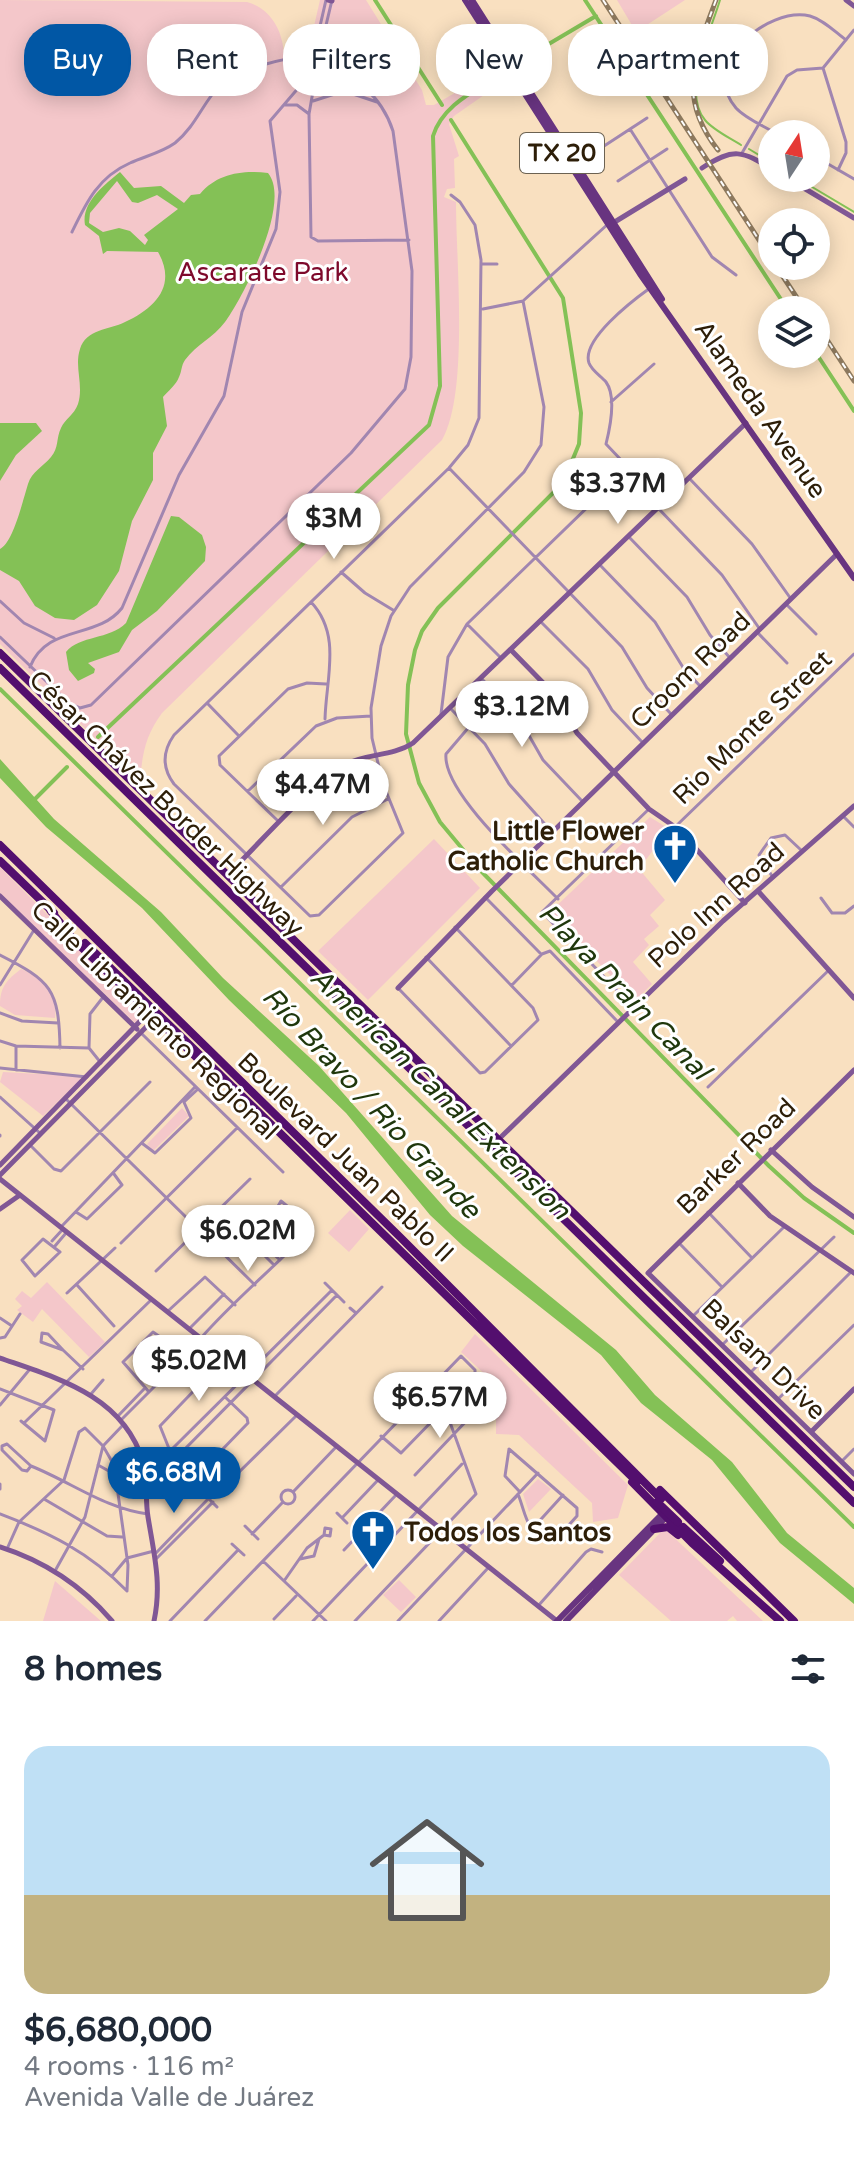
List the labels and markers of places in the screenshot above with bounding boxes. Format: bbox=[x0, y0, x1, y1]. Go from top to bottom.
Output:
pin: $3.37M bbox=[553, 458, 683, 526]
pin: $3M bbox=[295, 493, 373, 561]
pin: $3.12M bbox=[457, 681, 587, 749]
pin: $4.47M bbox=[258, 759, 388, 827]
place label: Little Flower Catholic Church bbox=[448, 816, 645, 877]
church icon: Little Flower Catholic Church bbox=[651, 822, 699, 885]
pin: $6.02M bbox=[183, 1205, 313, 1273]
pin: $5.02M bbox=[134, 1335, 264, 1403]
pin: $6.57M bbox=[375, 1372, 505, 1440]
pin: $6.68M bbox=[109, 1447, 239, 1515]
church icon: Todos los Santos bbox=[349, 1508, 397, 1571]
place label: Todos los Santos bbox=[403, 1517, 611, 1548]

